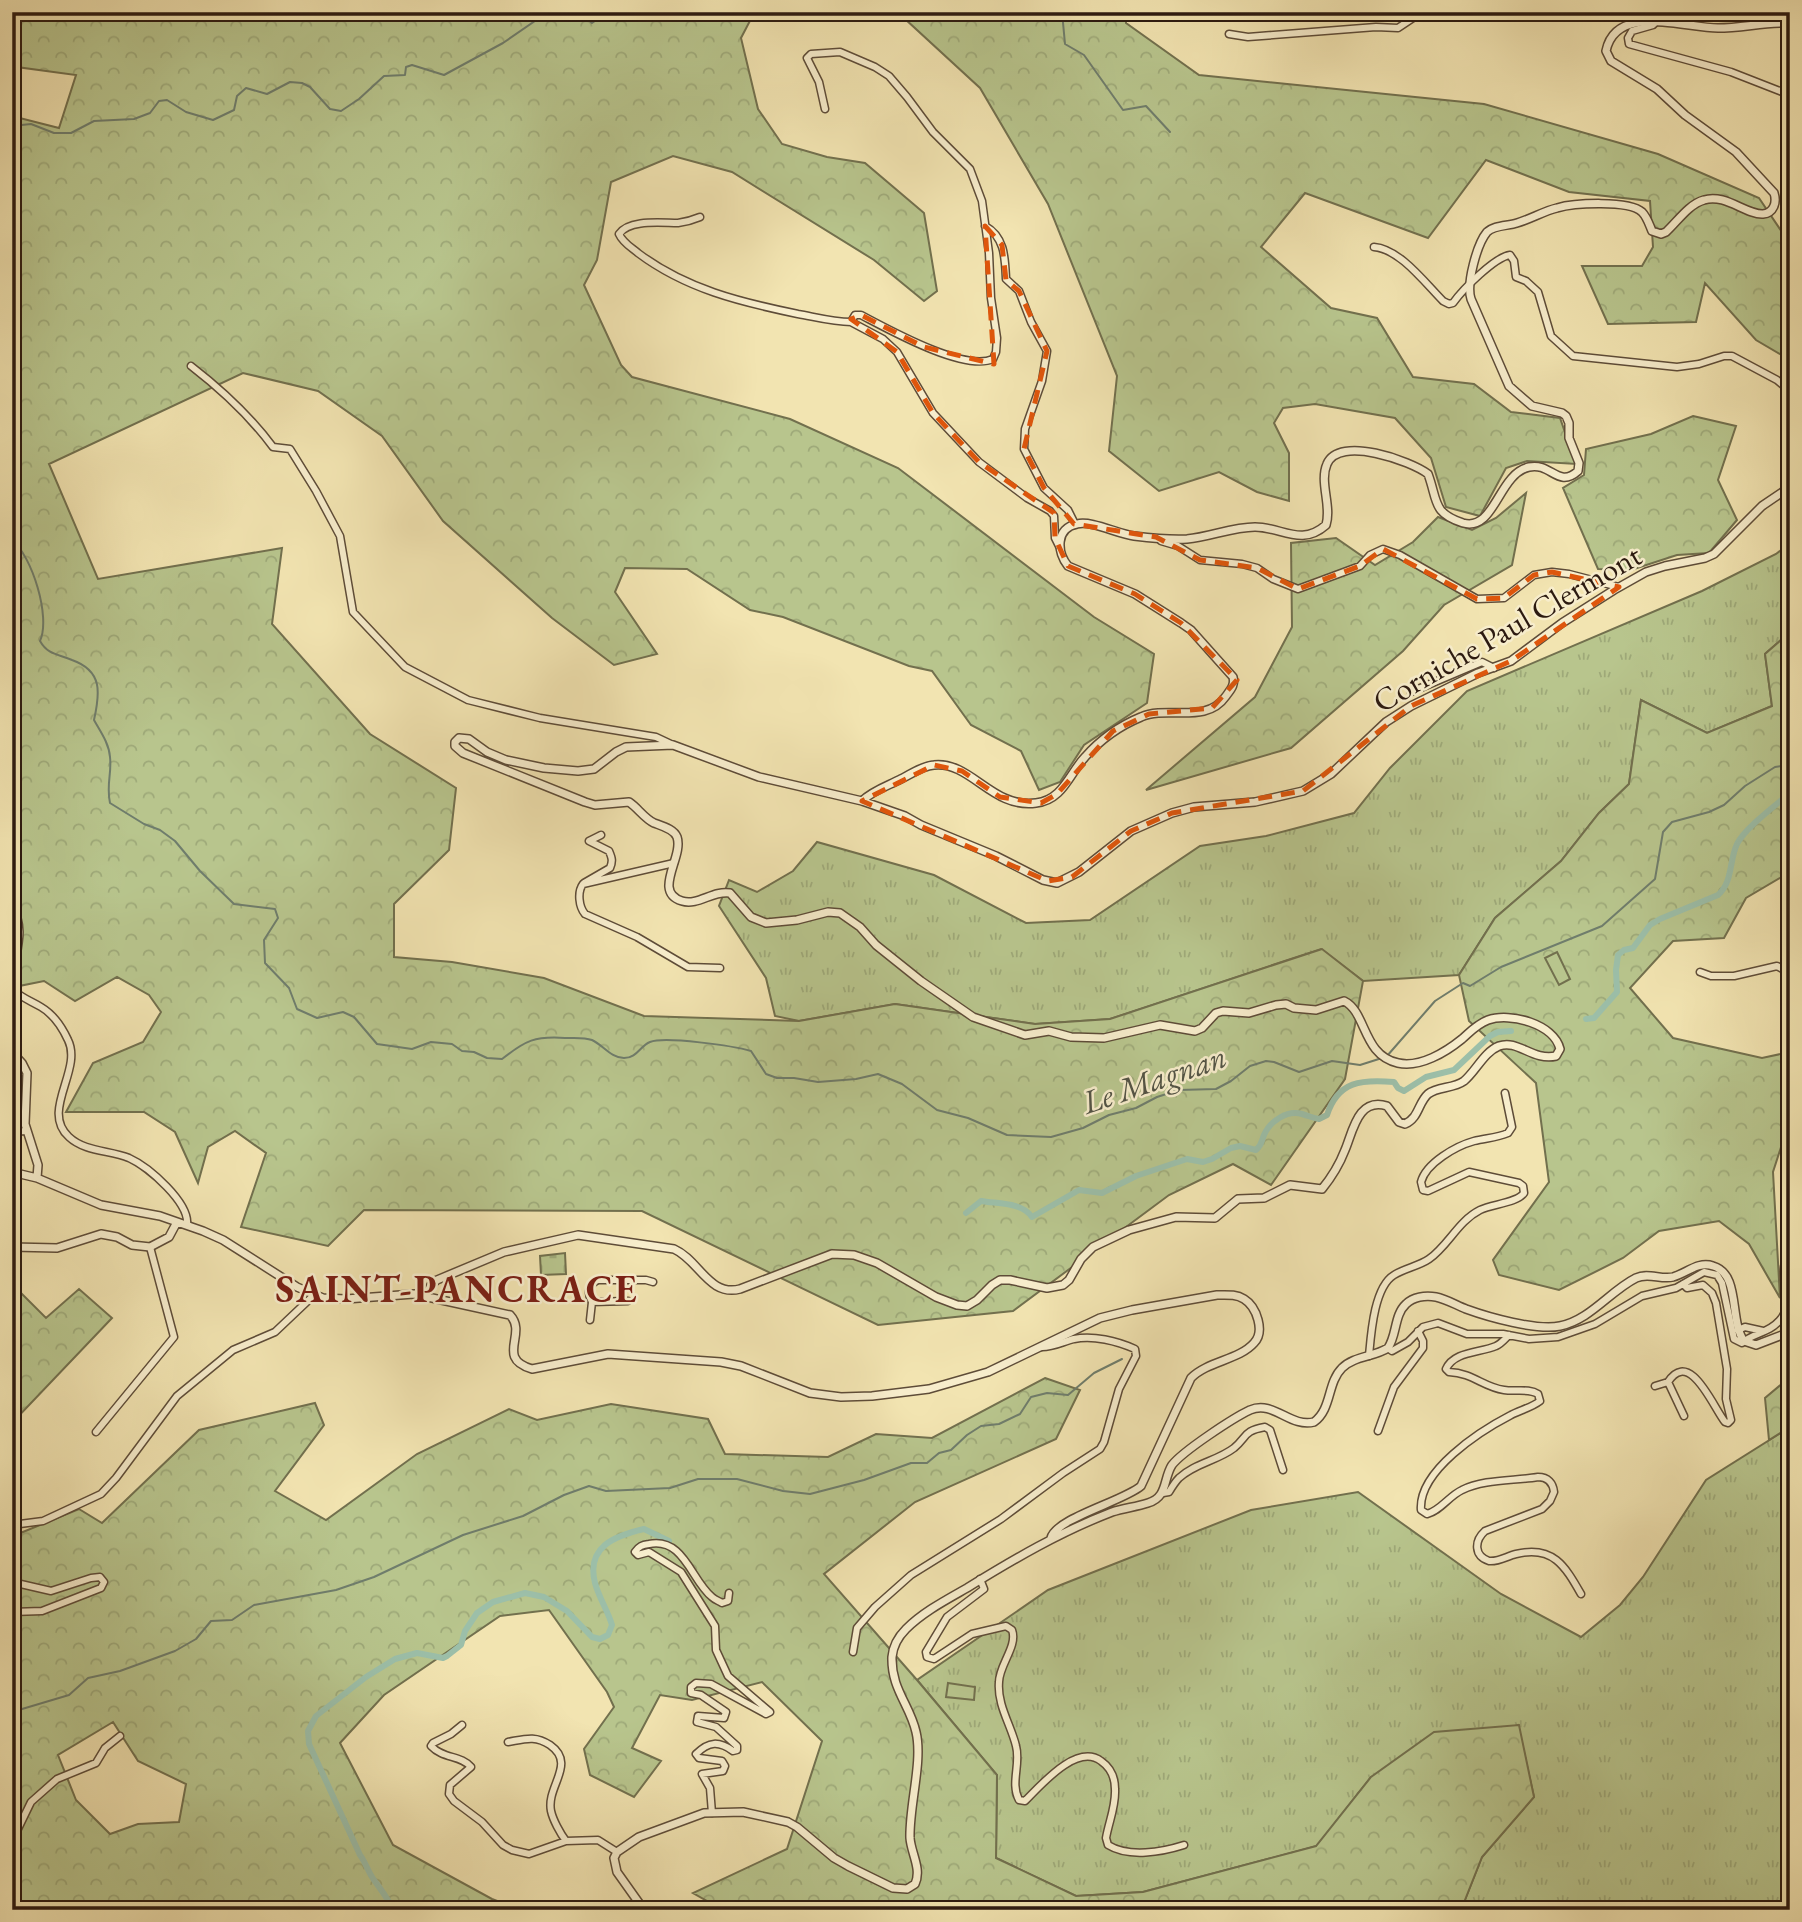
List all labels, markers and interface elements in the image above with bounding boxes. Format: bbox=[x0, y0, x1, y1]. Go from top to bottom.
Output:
street label: Corniche Paul Clermont bbox=[1365, 534, 1649, 722]
water label: Le Magnan bbox=[1075, 1034, 1232, 1124]
district label: SAINT-PANCRACE bbox=[275, 1264, 639, 1313]

